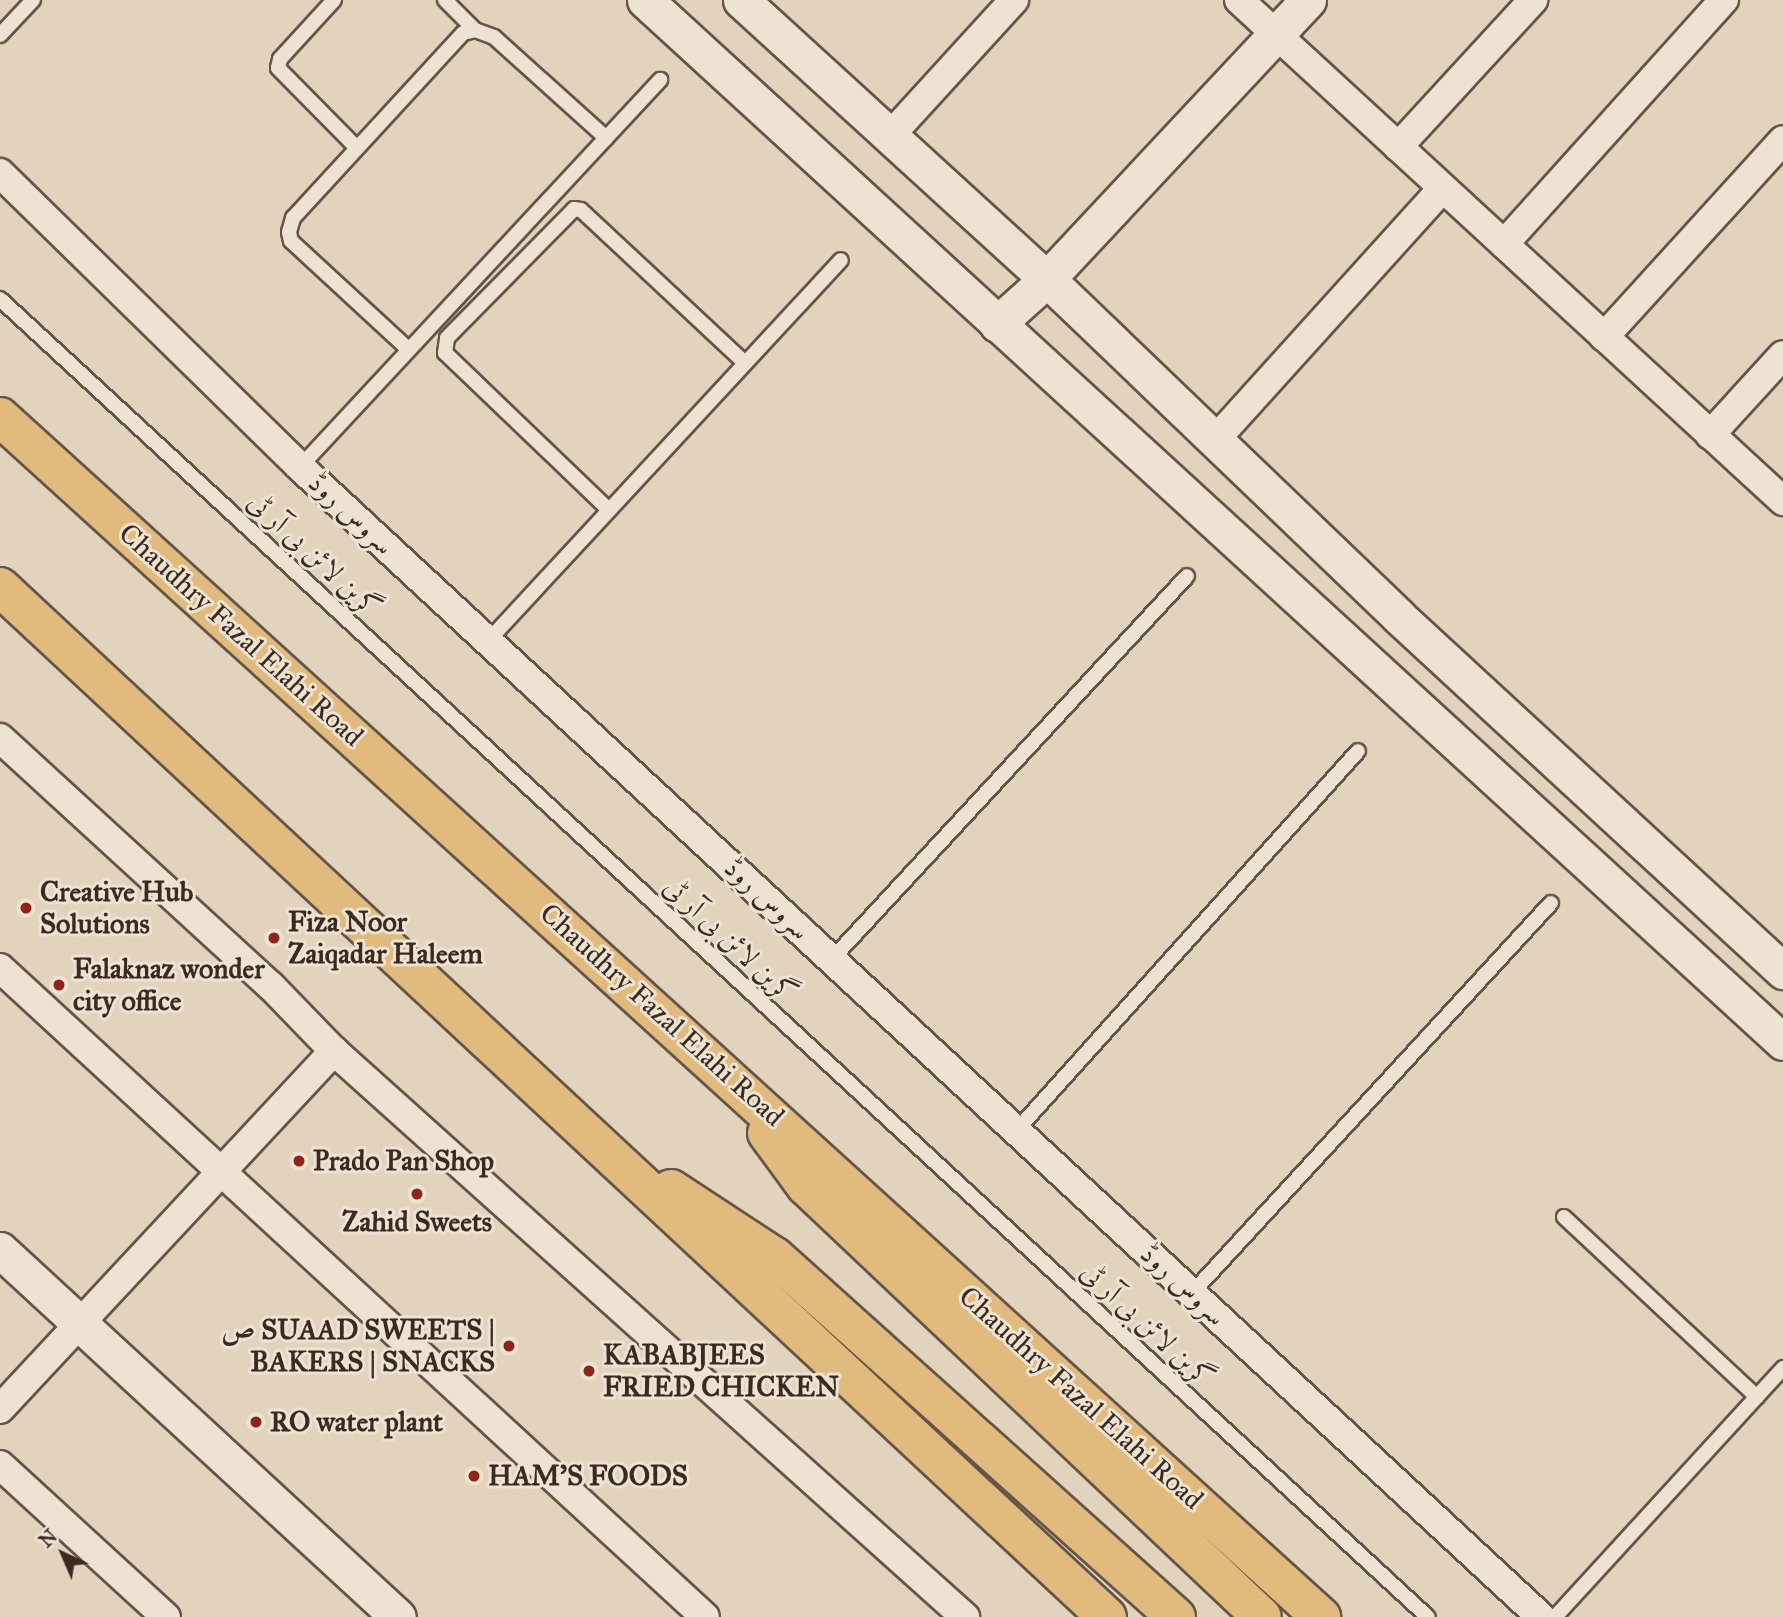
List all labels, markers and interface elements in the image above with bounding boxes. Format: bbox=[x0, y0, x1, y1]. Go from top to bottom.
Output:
street label: سروس روڈ bbox=[301, 466, 401, 562]
street label: گرین لائن بی آر ٹی bbox=[241, 485, 387, 625]
street label: Chaudhry Fazal Elahi Road bbox=[112, 516, 370, 754]
street label: سروس روڈ bbox=[717, 851, 817, 947]
street label: گرین لائن بی آر ٹی bbox=[657, 870, 803, 1010]
place label: Creative Hub Solutions bbox=[40, 875, 193, 941]
street label: Chaudhry Fazal Elahi Road bbox=[533, 896, 791, 1134]
marker: Creative Hub Solutions bbox=[18, 900, 34, 916]
place label: Fiza Noor Zaiqadar Haleem bbox=[288, 905, 483, 971]
marker: Fiza Noor Zaiqadar Haleem bbox=[266, 930, 282, 946]
place label: Falaknaz wonder city office bbox=[73, 952, 265, 1018]
marker: Falaknaz wonder city office bbox=[51, 977, 67, 993]
place label: Prado Pan Shop bbox=[313, 1144, 494, 1178]
marker: Prado Pan Shop bbox=[291, 1153, 307, 1169]
marker: Zahid Sweets bbox=[409, 1186, 425, 1202]
place label: Zahid Sweets bbox=[342, 1205, 492, 1239]
street label: سروس روڈ bbox=[1133, 1237, 1233, 1333]
street label: گرین لائن بی آر ٹی bbox=[1074, 1255, 1220, 1395]
street label: Chaudhry Fazal Elahi Road bbox=[952, 1279, 1210, 1517]
place label: ص SUAAD SWEETS | BAKERS | SNACKS bbox=[221, 1313, 495, 1379]
marker: ص SUAAD SWEETS | BAKERS | SNACKS bbox=[501, 1338, 517, 1354]
place label: KABABJEES FRIED CHICKEN bbox=[603, 1338, 839, 1404]
marker: KABABJEES FRIED CHICKEN bbox=[581, 1363, 597, 1379]
place label: RO water plant bbox=[270, 1405, 443, 1439]
marker: RO water plant bbox=[248, 1414, 264, 1430]
place label: HAM'S FOODS bbox=[488, 1459, 688, 1493]
marker: HAM'S FOODS bbox=[466, 1468, 482, 1484]
north arrow bbox=[28, 1519, 98, 1589]
text: N bbox=[34, 1525, 62, 1552]

